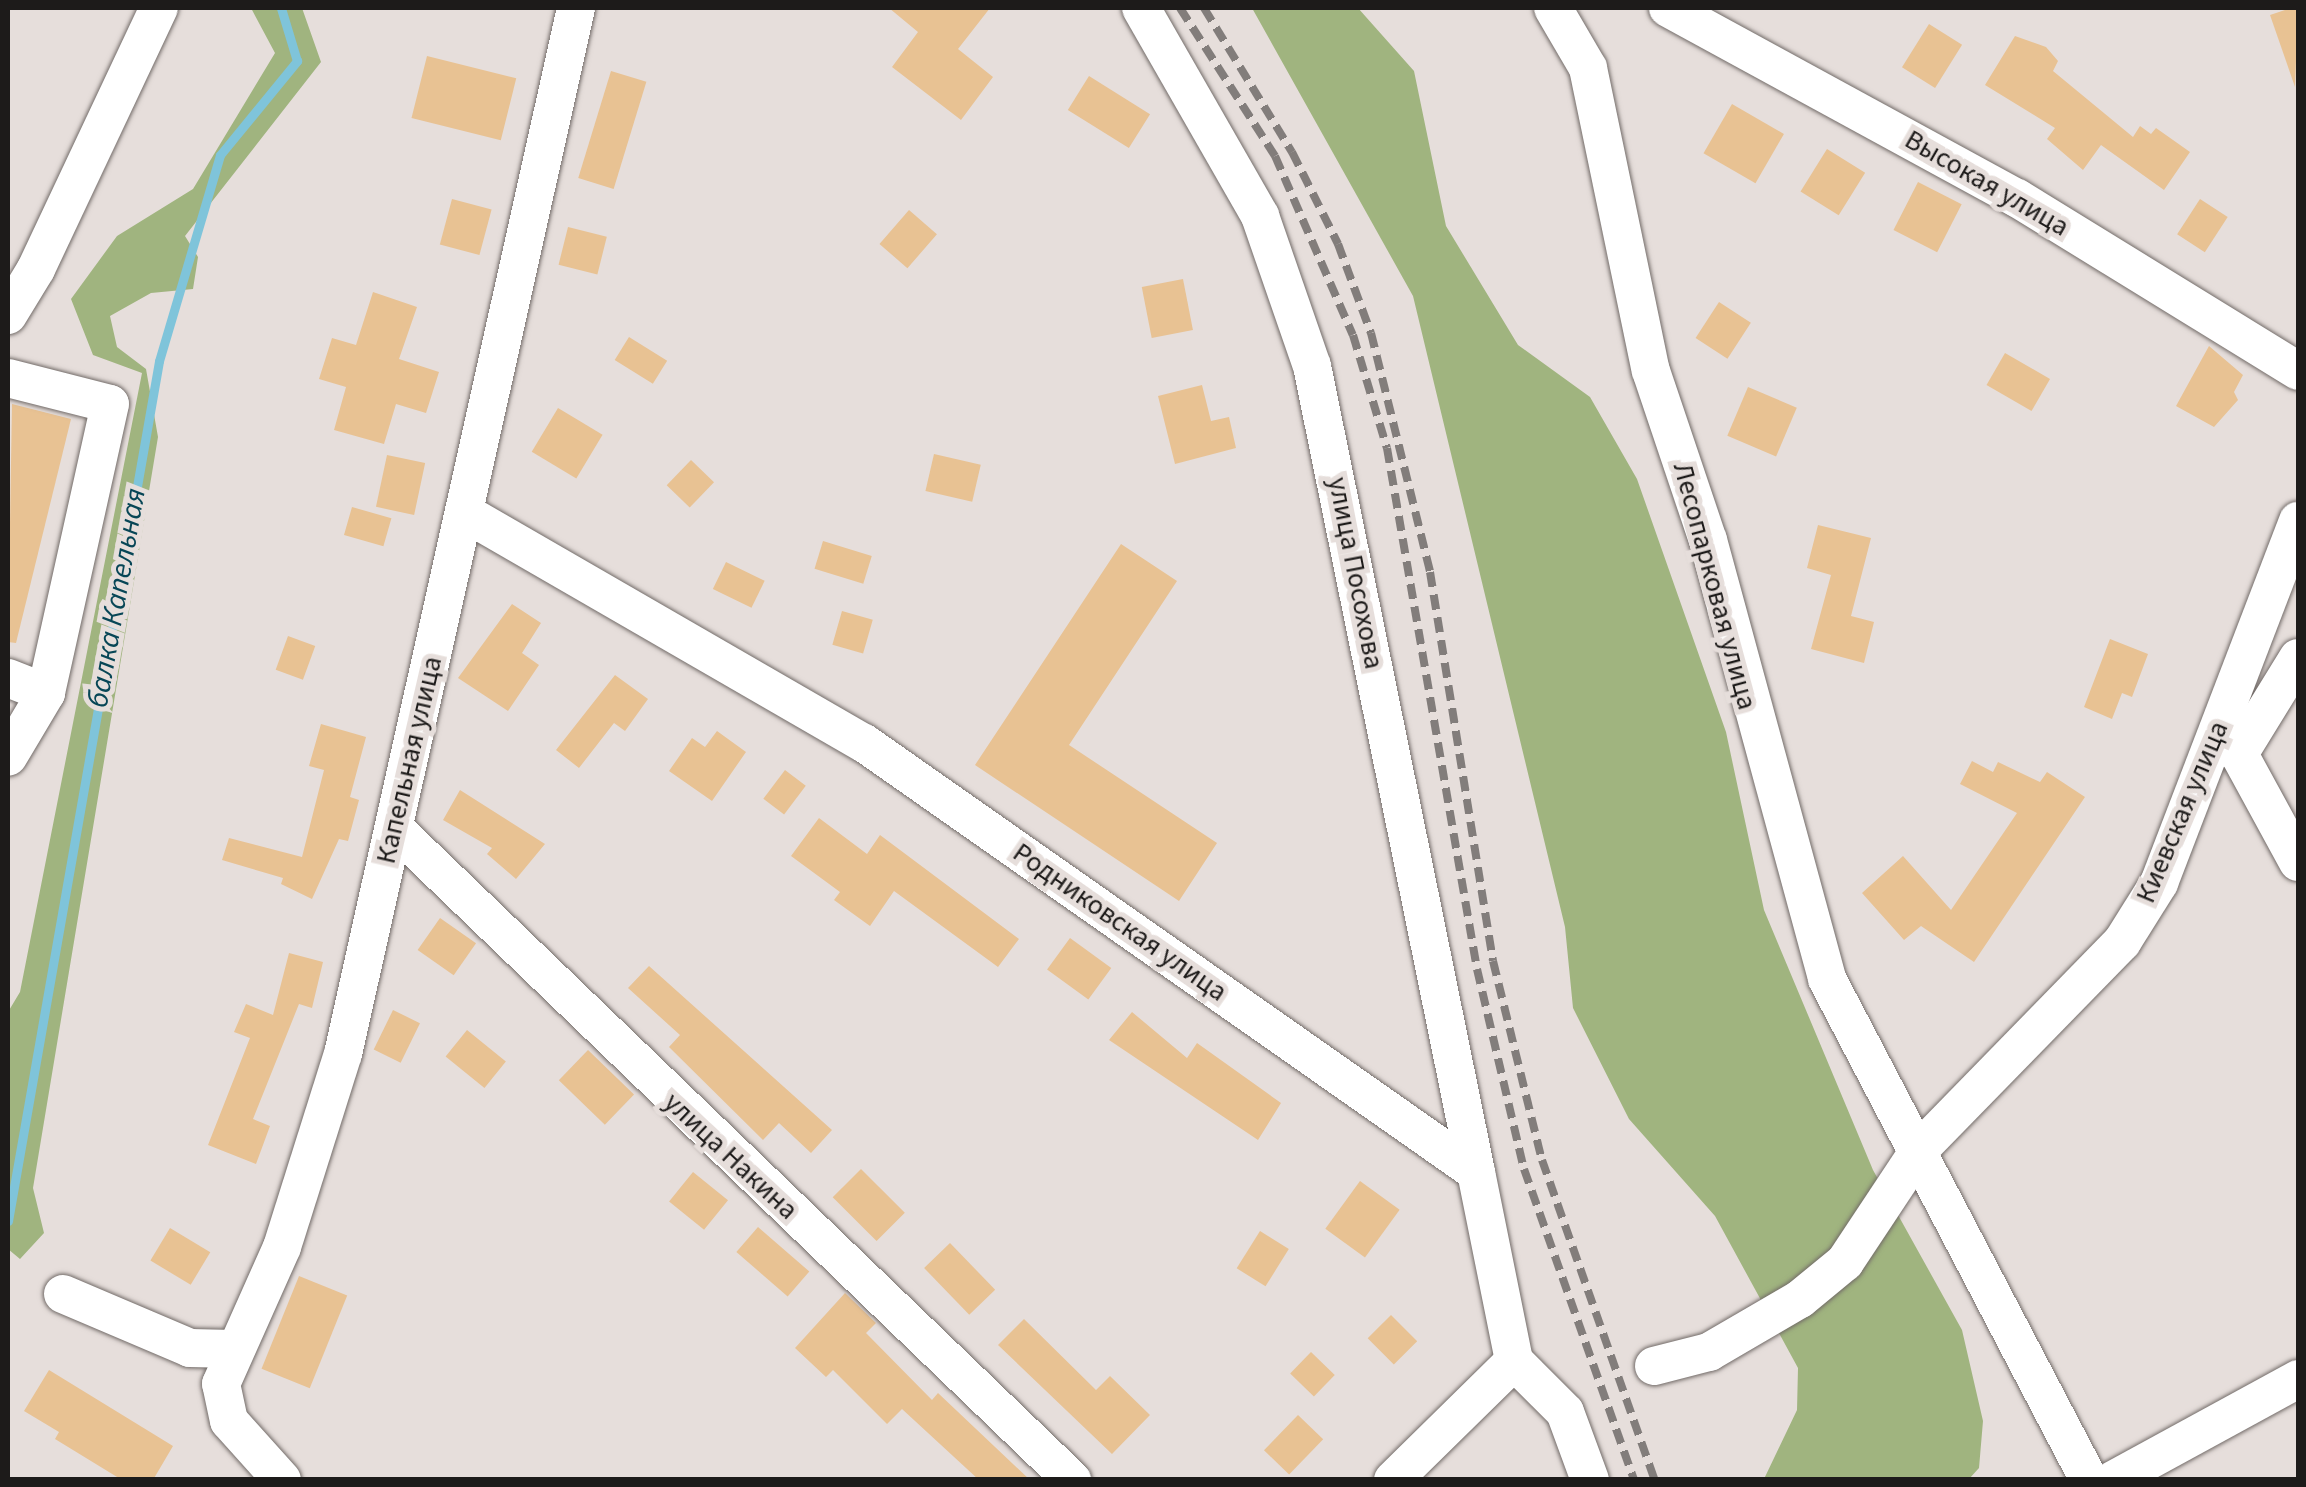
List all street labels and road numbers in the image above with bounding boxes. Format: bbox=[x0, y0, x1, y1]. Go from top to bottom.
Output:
street label: Высокая улица bbox=[1899, 123, 2075, 243]
street label: Лесопарковая улица bbox=[1666, 459, 1764, 713]
street label: улица Посохова bbox=[1321, 474, 1391, 672]
street label: Капельная улица bbox=[369, 653, 449, 867]
street label: Киевская улица bbox=[2129, 716, 2235, 908]
street label: Родниковская улица bbox=[1007, 836, 1233, 1008]
street label: улица Накина bbox=[657, 1085, 805, 1227]

